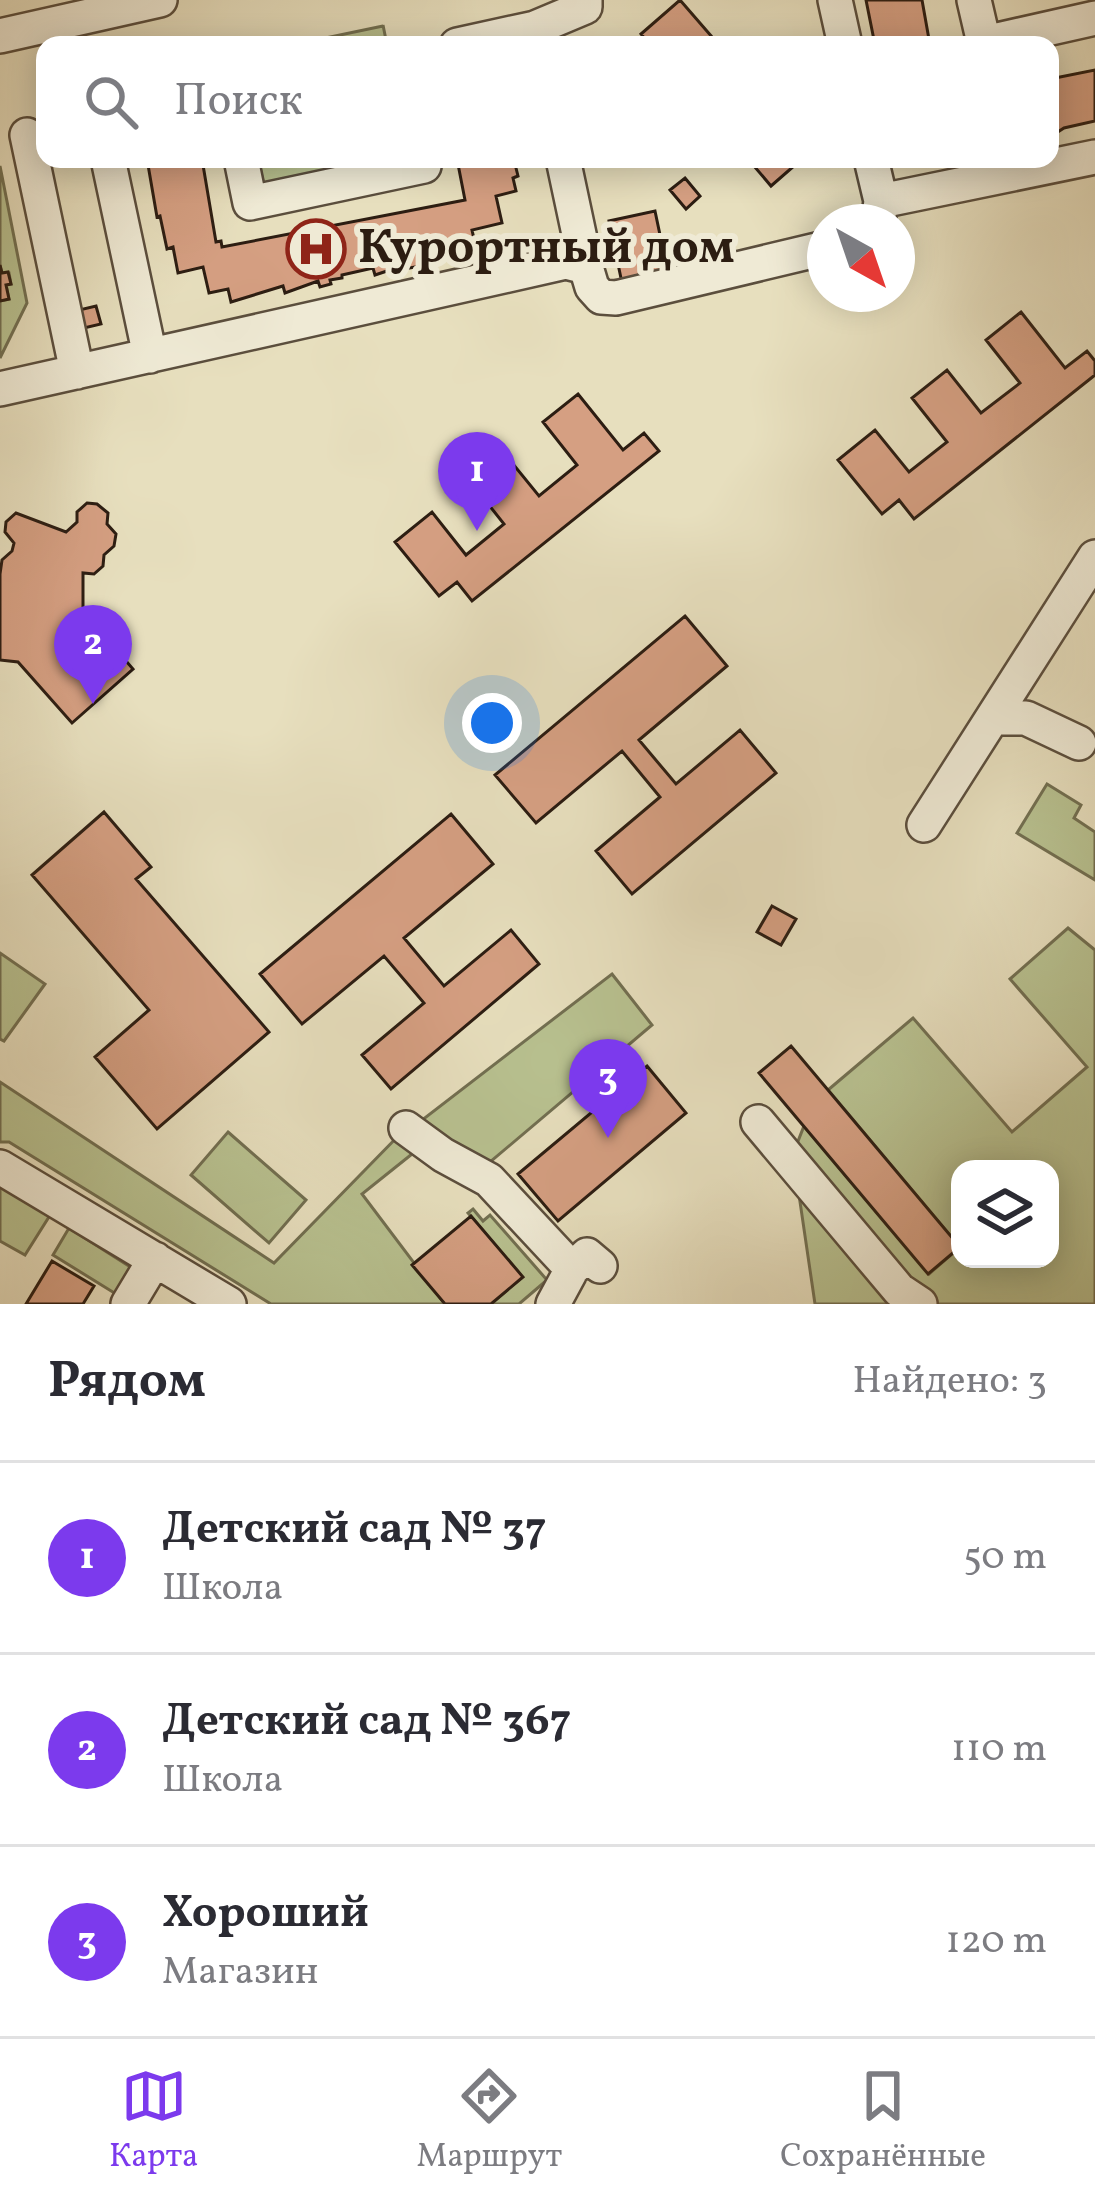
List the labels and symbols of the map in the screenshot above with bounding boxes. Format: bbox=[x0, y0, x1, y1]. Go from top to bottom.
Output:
north arrow bbox=[807, 204, 915, 312]
place label: Курортный дом bbox=[358, 216, 735, 283]
hospital icon: Курортный дом bbox=[285, 218, 347, 280]
pin: 1 bbox=[438, 432, 516, 531]
pin: 2 bbox=[54, 605, 132, 704]
your location bbox=[462, 693, 522, 753]
pin: 3 bbox=[569, 1039, 647, 1138]

